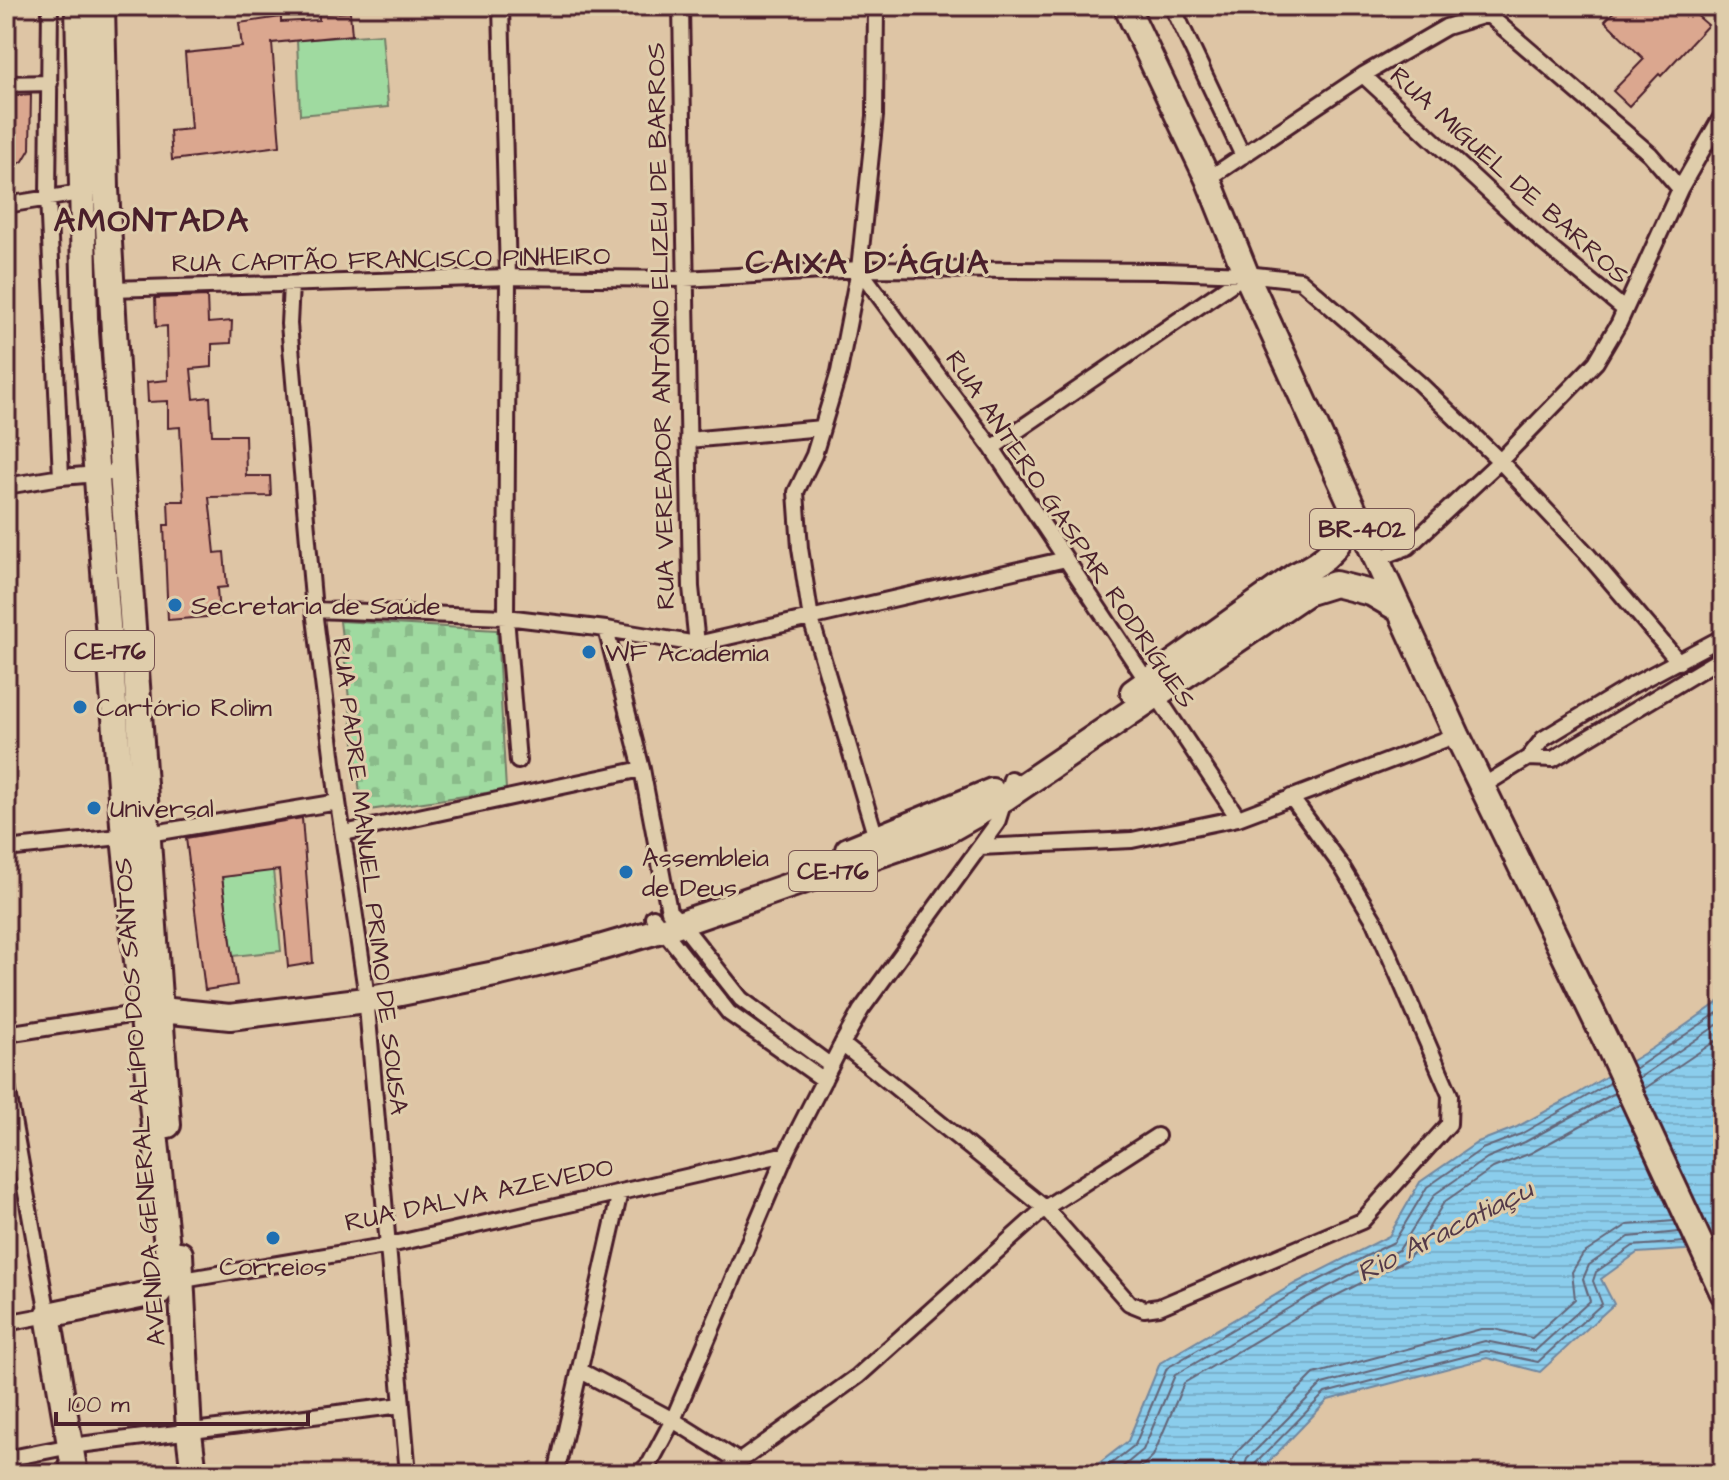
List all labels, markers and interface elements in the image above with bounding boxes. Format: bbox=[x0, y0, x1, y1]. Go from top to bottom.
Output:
street label: RUA VEREADOR ANTÔNIO ELIZEU DE BARROS bbox=[638, 42, 684, 610]
street label: RUA MIGUEL DE BARROS bbox=[1382, 58, 1637, 293]
district label: AMONTADA bbox=[54, 197, 250, 245]
street label: RUA CAPITÃO FRANCISCO PINHEIRO bbox=[171, 238, 611, 282]
district label: CAIXA D´ÁGUA bbox=[746, 239, 990, 287]
street label: RUA ANTERO GASPAR RODRIGUES bbox=[937, 343, 1204, 716]
road number: BR-402 bbox=[1310, 509, 1414, 549]
place label: Secretaria de Saúde bbox=[191, 588, 441, 624]
marker: Secretaria de Saúde bbox=[166, 596, 184, 614]
road number: CE-176 bbox=[66, 631, 154, 671]
street label: RUA PADRE MANUEL PRIMO DE SOUSA bbox=[323, 635, 417, 1117]
place label: WF Academia bbox=[605, 635, 769, 671]
marker: WF Academia bbox=[580, 643, 598, 661]
place label: Cartório Rolim bbox=[96, 690, 273, 726]
marker: Cartório Rolim bbox=[71, 698, 89, 716]
place label: Universal bbox=[110, 791, 214, 827]
marker: Universal bbox=[85, 799, 103, 817]
place label: Assembleia de Deus bbox=[642, 840, 769, 906]
road number: CE-176 bbox=[789, 851, 877, 891]
street label: AVENIDA GENERAL ALÍPIO DOS SANTOS bbox=[105, 857, 175, 1347]
marker: Assembleia de Deus bbox=[617, 863, 635, 881]
street label: RUA DALVA AZEVEDO bbox=[342, 1149, 617, 1241]
water label: Rio Aracatiaçu bbox=[1350, 1169, 1541, 1292]
marker: Correios bbox=[264, 1229, 282, 1247]
place label: Correios bbox=[219, 1249, 327, 1285]
scale bar bbox=[56, 1376, 308, 1426]
text: 100 m bbox=[68, 1388, 130, 1422]

